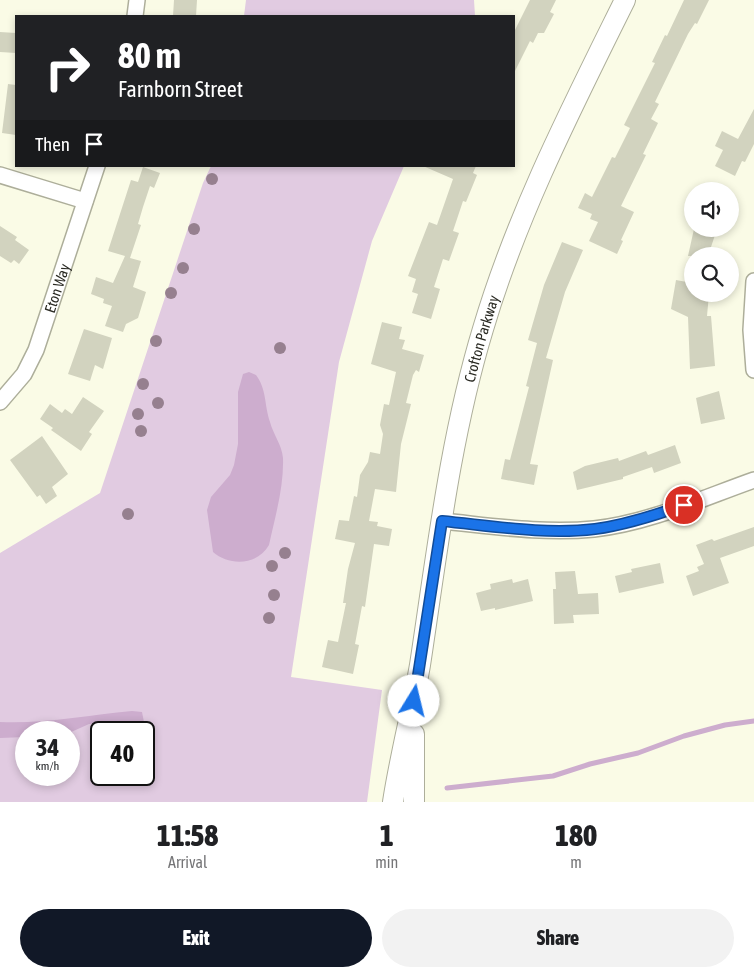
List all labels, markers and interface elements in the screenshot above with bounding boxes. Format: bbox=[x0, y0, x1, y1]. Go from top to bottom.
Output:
icon: right bbox=[35, 35, 100, 100]
text: 80 m bbox=[118, 35, 181, 75]
text: Farnborn Street bbox=[118, 76, 243, 102]
icon: arrive bbox=[80, 130, 108, 158]
text: Then bbox=[35, 133, 70, 155]
map controls bbox=[684, 182, 739, 302]
button: sound bbox=[684, 182, 739, 237]
button: search bbox=[684, 247, 739, 302]
street label: Eton Way bbox=[41, 261, 73, 315]
street label: Crofton Parkway bbox=[460, 293, 502, 384]
pin bbox=[663, 484, 705, 526]
icon: arrive bbox=[670, 491, 698, 519]
position arrow bbox=[387, 674, 439, 726]
speed limit sign: 40 bbox=[90, 721, 155, 786]
text: 34 bbox=[36, 733, 59, 761]
text: km/h bbox=[36, 759, 59, 773]
text: 11:58 bbox=[157, 818, 218, 852]
text: 1 bbox=[380, 818, 394, 852]
text: 180 bbox=[555, 818, 597, 852]
text: Arrival bbox=[168, 853, 207, 871]
text: min bbox=[375, 853, 398, 871]
text: m bbox=[570, 853, 582, 871]
button: Exit bbox=[20, 909, 372, 967]
button: Share bbox=[382, 909, 734, 967]

